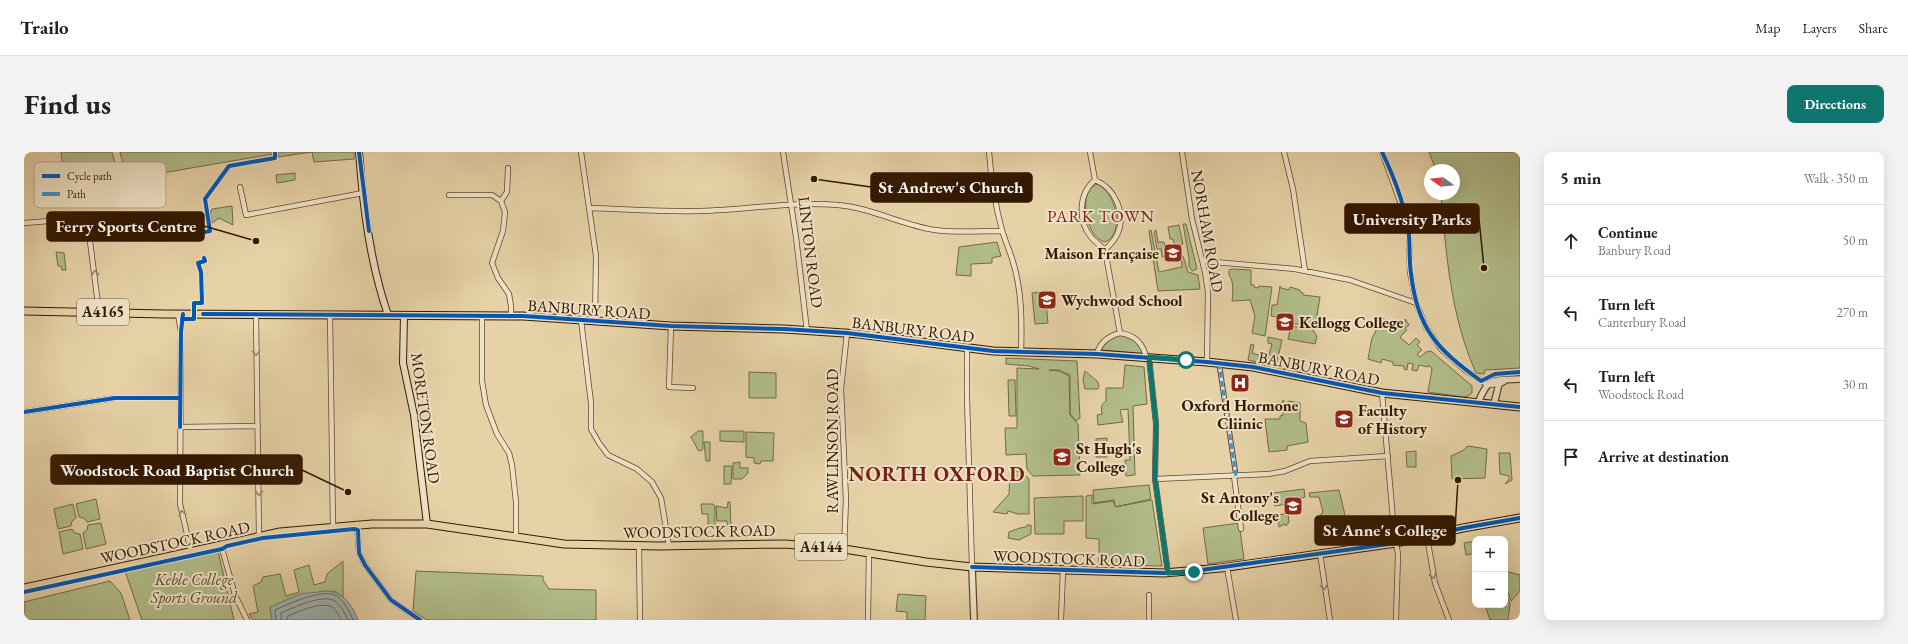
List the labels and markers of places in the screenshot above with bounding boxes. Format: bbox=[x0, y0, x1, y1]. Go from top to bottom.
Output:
callout: St Andrew's Church bbox=[871, 173, 1032, 202]
callout: University Parks bbox=[1345, 204, 1479, 233]
callout: Ferry Sports Centre bbox=[47, 212, 204, 241]
school or university icon: Maison Française bbox=[1162, 242, 1184, 264]
place label: Maison Française bbox=[1045, 243, 1159, 264]
school or university icon: Wychwood School bbox=[1036, 289, 1058, 311]
place label: Wychwood School bbox=[1061, 290, 1183, 311]
school or university icon: Kellogg College bbox=[1274, 311, 1296, 333]
place label: Kellogg College bbox=[1299, 312, 1404, 333]
hospital icon: Oxford Hormone Cliinic bbox=[1229, 372, 1251, 394]
place label: Oxford Hormone Cliinic bbox=[1182, 395, 1299, 434]
place label: Faculty of History bbox=[1358, 400, 1428, 439]
school or university icon: Faculty of History bbox=[1333, 408, 1355, 430]
place label: St Hugh's College bbox=[1076, 438, 1142, 477]
school or university icon: St Hugh's College bbox=[1051, 446, 1073, 468]
callout: Woodstock Road Baptist Church bbox=[51, 455, 302, 484]
place label: St Antony's College bbox=[1201, 487, 1279, 526]
school or university icon: St Antony's College bbox=[1282, 495, 1304, 517]
callout: St Anne's College bbox=[1315, 516, 1455, 545]

